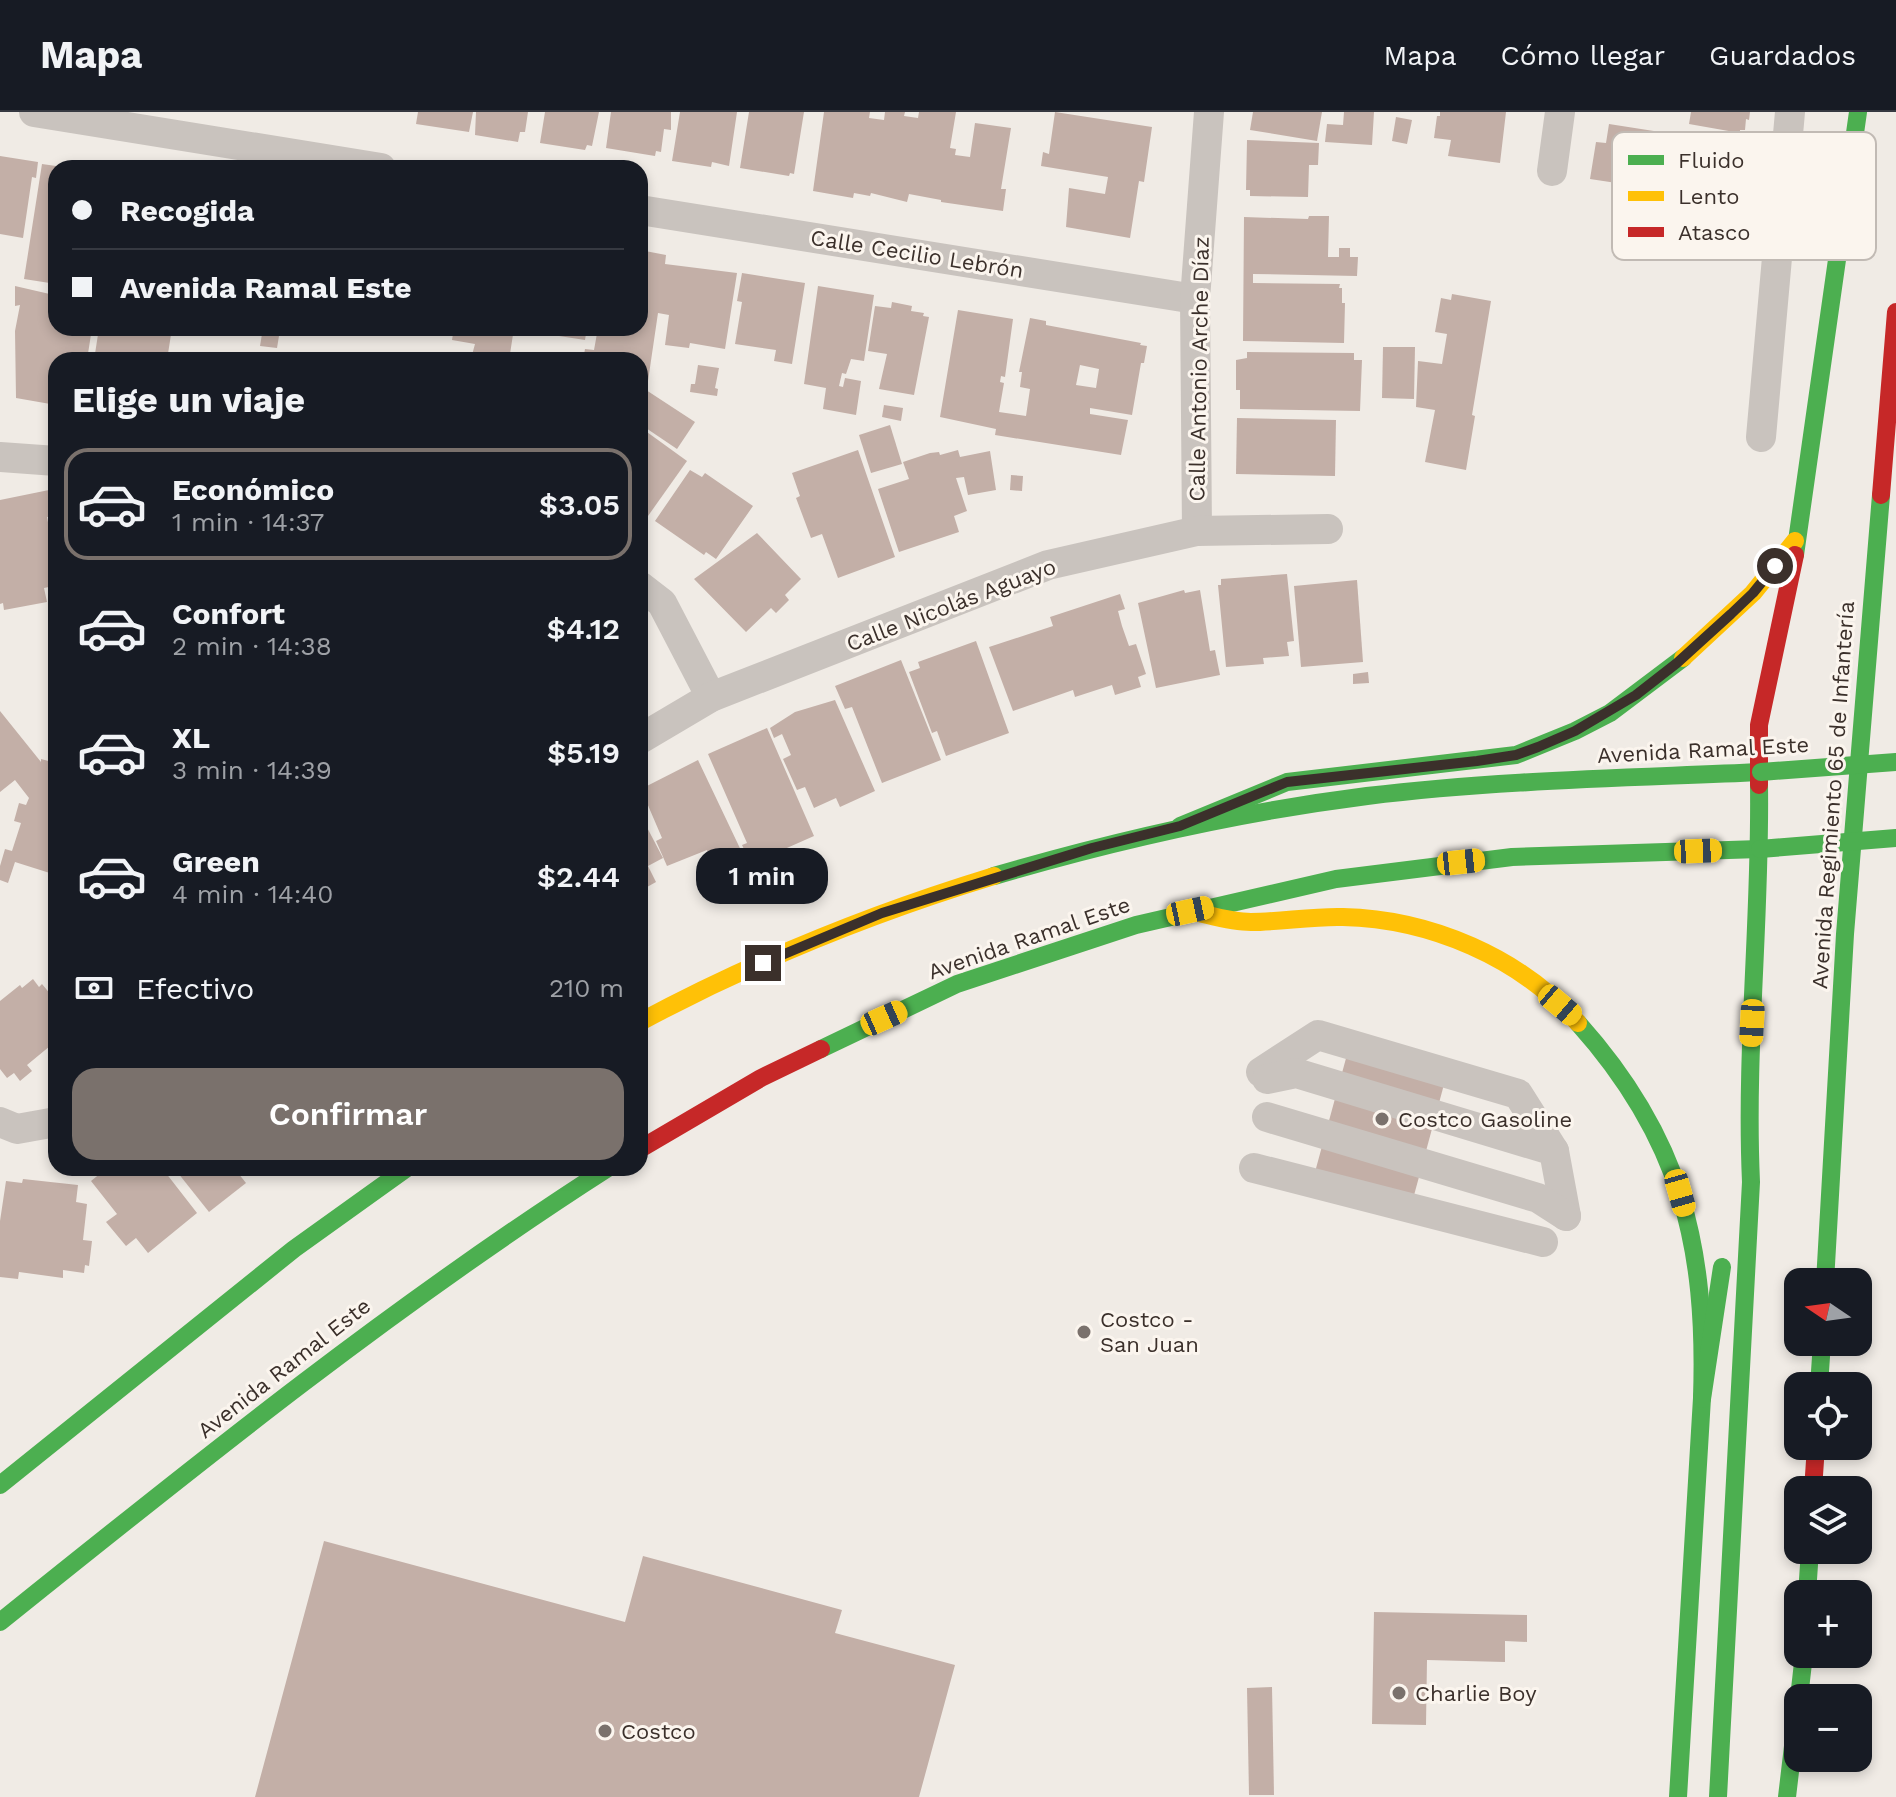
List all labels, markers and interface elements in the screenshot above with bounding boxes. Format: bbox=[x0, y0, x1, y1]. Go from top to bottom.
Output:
text: Mapa bbox=[40, 33, 142, 77]
text: Mapa bbox=[1384, 39, 1457, 72]
text: Cómo llegar bbox=[1501, 39, 1665, 72]
text: Guardados bbox=[1709, 39, 1856, 72]
legend bbox=[1612, 132, 1876, 260]
text: Fluido bbox=[1678, 148, 1745, 173]
text: Lento bbox=[1678, 184, 1739, 209]
text: Recogida bbox=[120, 193, 254, 228]
text: Atasco bbox=[1678, 220, 1751, 245]
street label: Calle Cecilio Lebrón bbox=[809, 225, 1025, 283]
street label: Calle Antonio Arche Díaz bbox=[1184, 236, 1214, 502]
text: Avenida Ramal Este bbox=[120, 270, 412, 305]
text: Elige un viaje bbox=[72, 379, 305, 421]
icon: car bbox=[76, 468, 148, 540]
text: Económico bbox=[172, 472, 334, 507]
text: $3.05 bbox=[539, 487, 620, 522]
text: 1 min · 14:37 bbox=[172, 507, 324, 537]
route start bbox=[1757, 548, 1793, 584]
street label: Calle Nicolás Aguayo bbox=[843, 553, 1059, 657]
icon: car bbox=[76, 592, 148, 664]
text: Confort bbox=[172, 596, 285, 631]
street label: Avenida Regimiento 65 de Infantería bbox=[1807, 600, 1859, 990]
text: $4.12 bbox=[547, 611, 620, 646]
text: 2 min · 14:38 bbox=[172, 631, 332, 661]
icon: car bbox=[76, 716, 148, 788]
text: XL bbox=[172, 720, 210, 755]
street label: Avenida Ramal Este bbox=[1596, 732, 1810, 768]
text: $5.19 bbox=[547, 735, 620, 770]
text: 3 min · 14:39 bbox=[172, 755, 332, 785]
car bbox=[1674, 838, 1722, 864]
icon: car bbox=[76, 840, 148, 912]
text: Green bbox=[172, 844, 260, 879]
callout: 1 min bbox=[697, 847, 829, 903]
car bbox=[1436, 848, 1486, 876]
text: $2.44 bbox=[537, 859, 620, 894]
text: 1 min bbox=[729, 861, 795, 891]
text: 4 min · 14:40 bbox=[172, 879, 333, 909]
street label: Avenida Ramal Este bbox=[925, 892, 1133, 984]
car bbox=[1164, 894, 1216, 928]
route end bbox=[745, 945, 781, 981]
icon: cash bbox=[72, 966, 116, 1010]
text: Efectivo bbox=[136, 971, 254, 1006]
text: 210 m bbox=[549, 973, 624, 1003]
car bbox=[1534, 980, 1586, 1030]
car bbox=[857, 997, 911, 1039]
car bbox=[1739, 998, 1765, 1048]
button: Confirmar bbox=[72, 1068, 624, 1160]
place label: Costco Gasoline bbox=[1398, 1107, 1572, 1132]
marker: Costco Gasoline bbox=[1373, 1110, 1391, 1128]
car bbox=[1662, 1167, 1698, 1219]
north arrow bbox=[1784, 1268, 1872, 1356]
map controls bbox=[1784, 1268, 1872, 1772]
street label: Avenida Ramal Este bbox=[193, 1293, 375, 1443]
place label: Costco - San Juan bbox=[1100, 1307, 1199, 1357]
marker: Costco - San Juan bbox=[1075, 1323, 1093, 1341]
button: locate bbox=[1784, 1372, 1872, 1460]
button: layers bbox=[1784, 1476, 1872, 1564]
button: + bbox=[1784, 1580, 1872, 1668]
place label: Charlie Boy bbox=[1415, 1681, 1537, 1706]
marker: Charlie Boy bbox=[1390, 1684, 1408, 1702]
button: − bbox=[1784, 1684, 1872, 1772]
place label: Costco bbox=[621, 1719, 696, 1744]
marker: Costco bbox=[596, 1722, 614, 1740]

